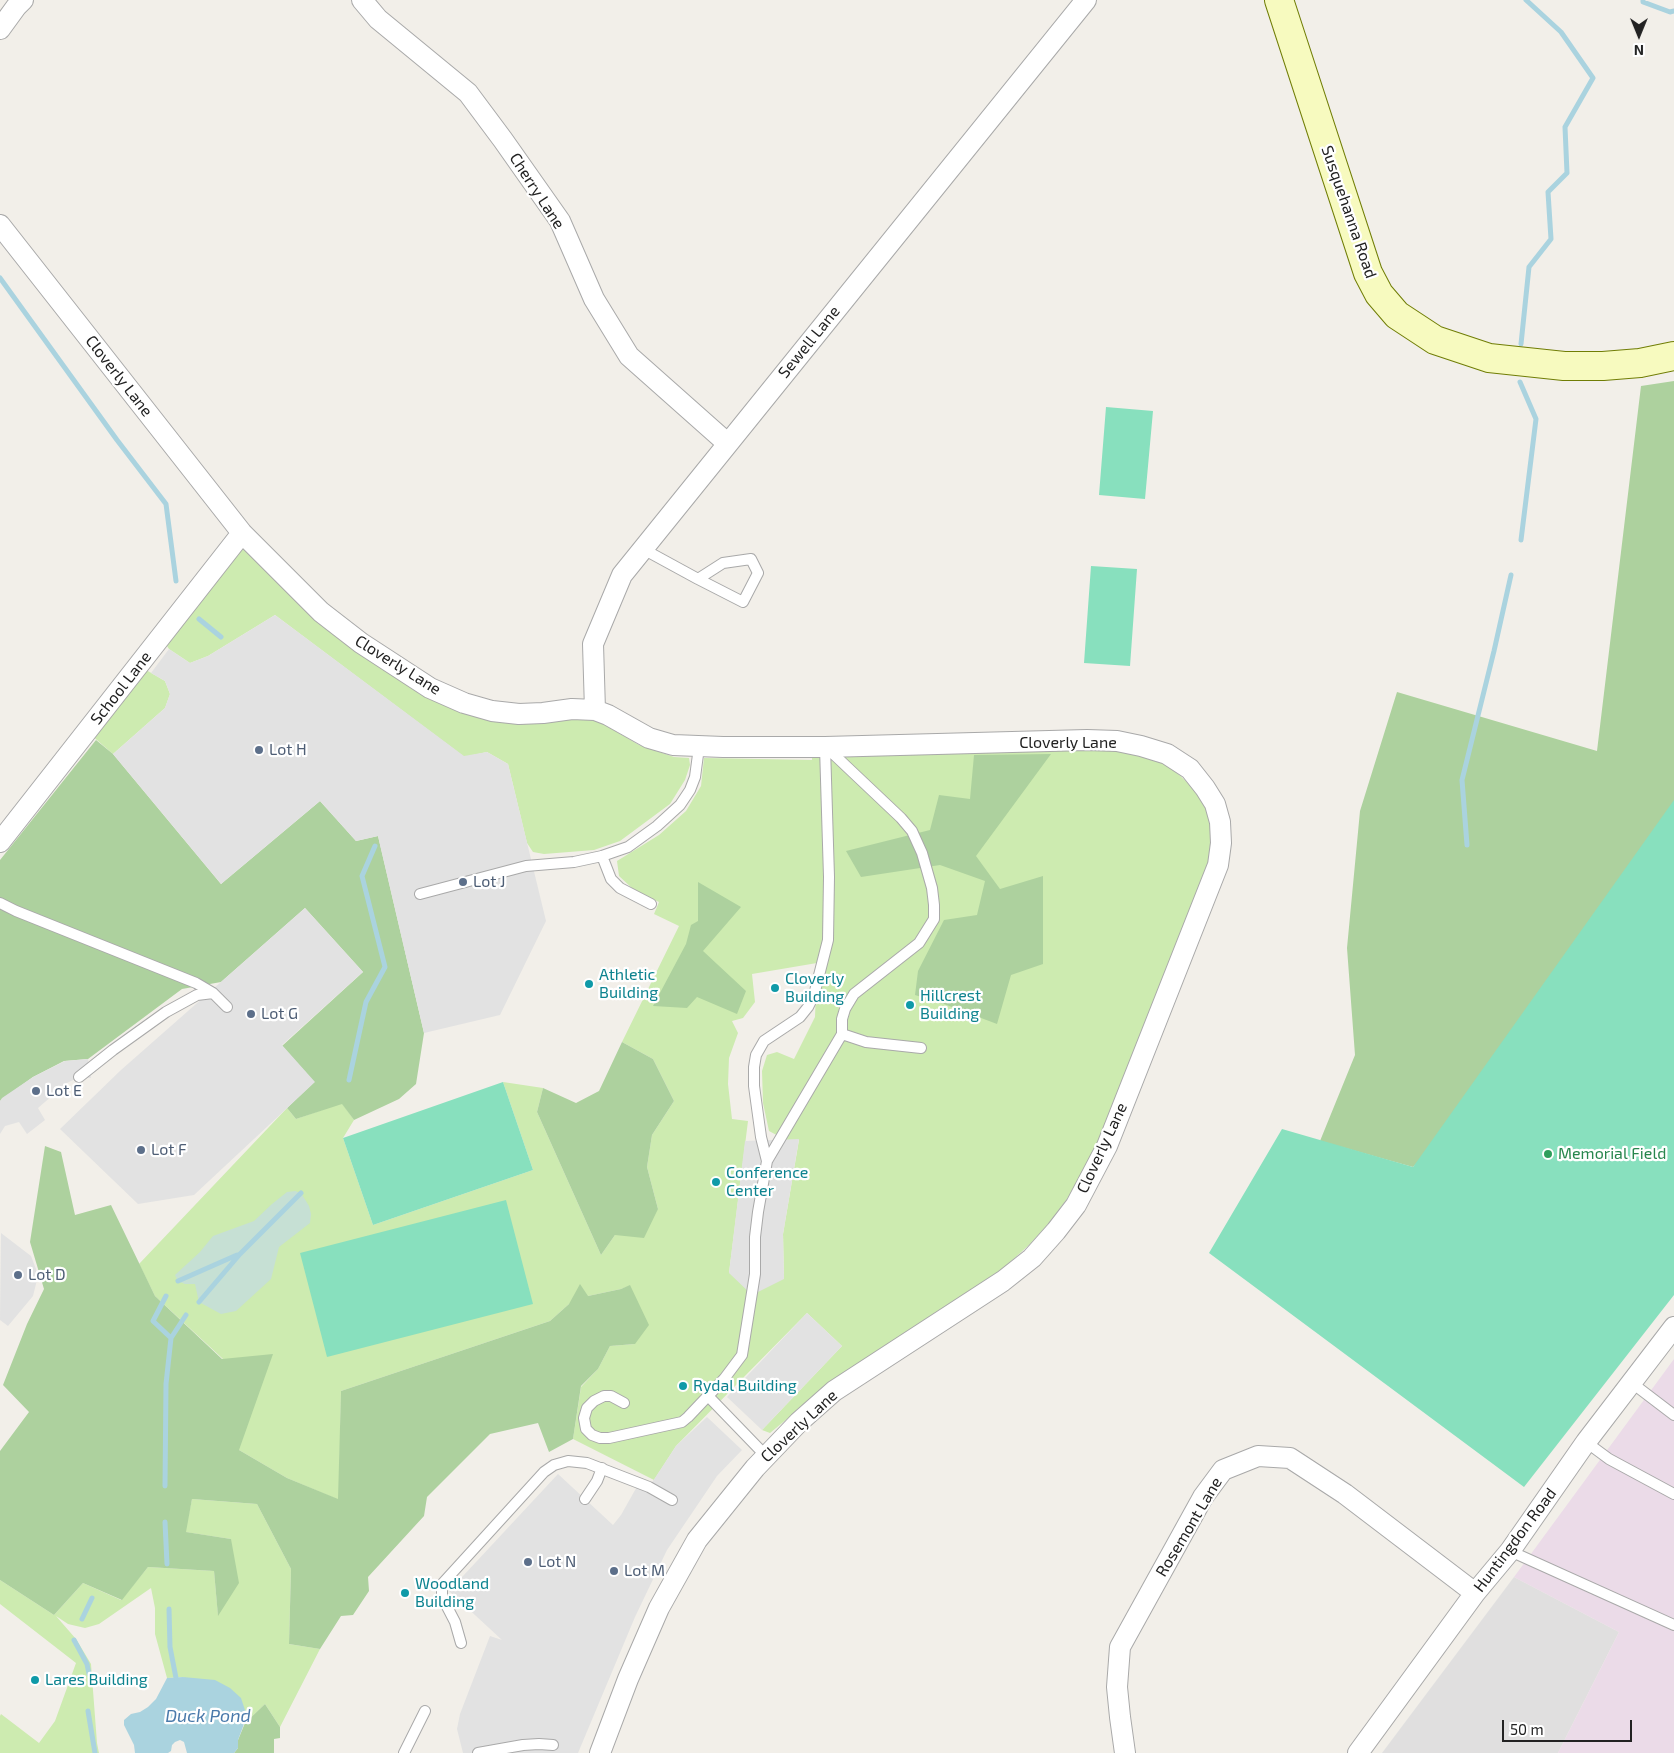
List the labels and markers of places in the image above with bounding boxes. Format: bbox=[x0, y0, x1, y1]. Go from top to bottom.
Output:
place label: Lot H bbox=[269, 740, 307, 760]
marker: Lot H bbox=[253, 744, 265, 756]
place label: Lot J bbox=[473, 872, 505, 892]
marker: Lot J bbox=[457, 876, 469, 888]
place label: Athletic Building bbox=[599, 965, 658, 1003]
place label: Cloverly Building bbox=[785, 969, 844, 1007]
marker: Athletic Building bbox=[583, 978, 595, 990]
marker: Cloverly Building bbox=[769, 982, 781, 994]
place label: Hillcrest Building bbox=[920, 986, 981, 1024]
marker: Hillcrest Building bbox=[904, 999, 916, 1011]
place label: Lot G bbox=[261, 1004, 298, 1024]
marker: Lot G bbox=[245, 1008, 257, 1020]
place label: Lot E bbox=[46, 1081, 82, 1101]
marker: Lot E bbox=[30, 1085, 42, 1097]
place label: Lot F bbox=[151, 1140, 187, 1160]
marker: Lot F bbox=[135, 1144, 147, 1156]
place label: Memorial Field bbox=[1558, 1144, 1666, 1164]
marker: Memorial Field bbox=[1542, 1148, 1554, 1160]
place label: Conference Center bbox=[726, 1163, 808, 1201]
marker: Conference Center bbox=[710, 1176, 722, 1188]
place label: Lot D bbox=[28, 1265, 66, 1285]
marker: Lot D bbox=[12, 1269, 24, 1281]
place label: Rydal Building bbox=[693, 1376, 797, 1396]
marker: Rydal Building bbox=[677, 1380, 689, 1392]
place label: Lot N bbox=[538, 1552, 576, 1572]
marker: Lot N bbox=[522, 1556, 534, 1568]
place label: Lot M bbox=[624, 1561, 665, 1581]
marker: Lot M bbox=[608, 1565, 620, 1577]
place label: Woodland Building bbox=[415, 1574, 489, 1612]
marker: Woodland Building bbox=[399, 1587, 411, 1599]
place label: Lares Building bbox=[45, 1670, 148, 1690]
marker: Lares Building bbox=[29, 1674, 41, 1686]

